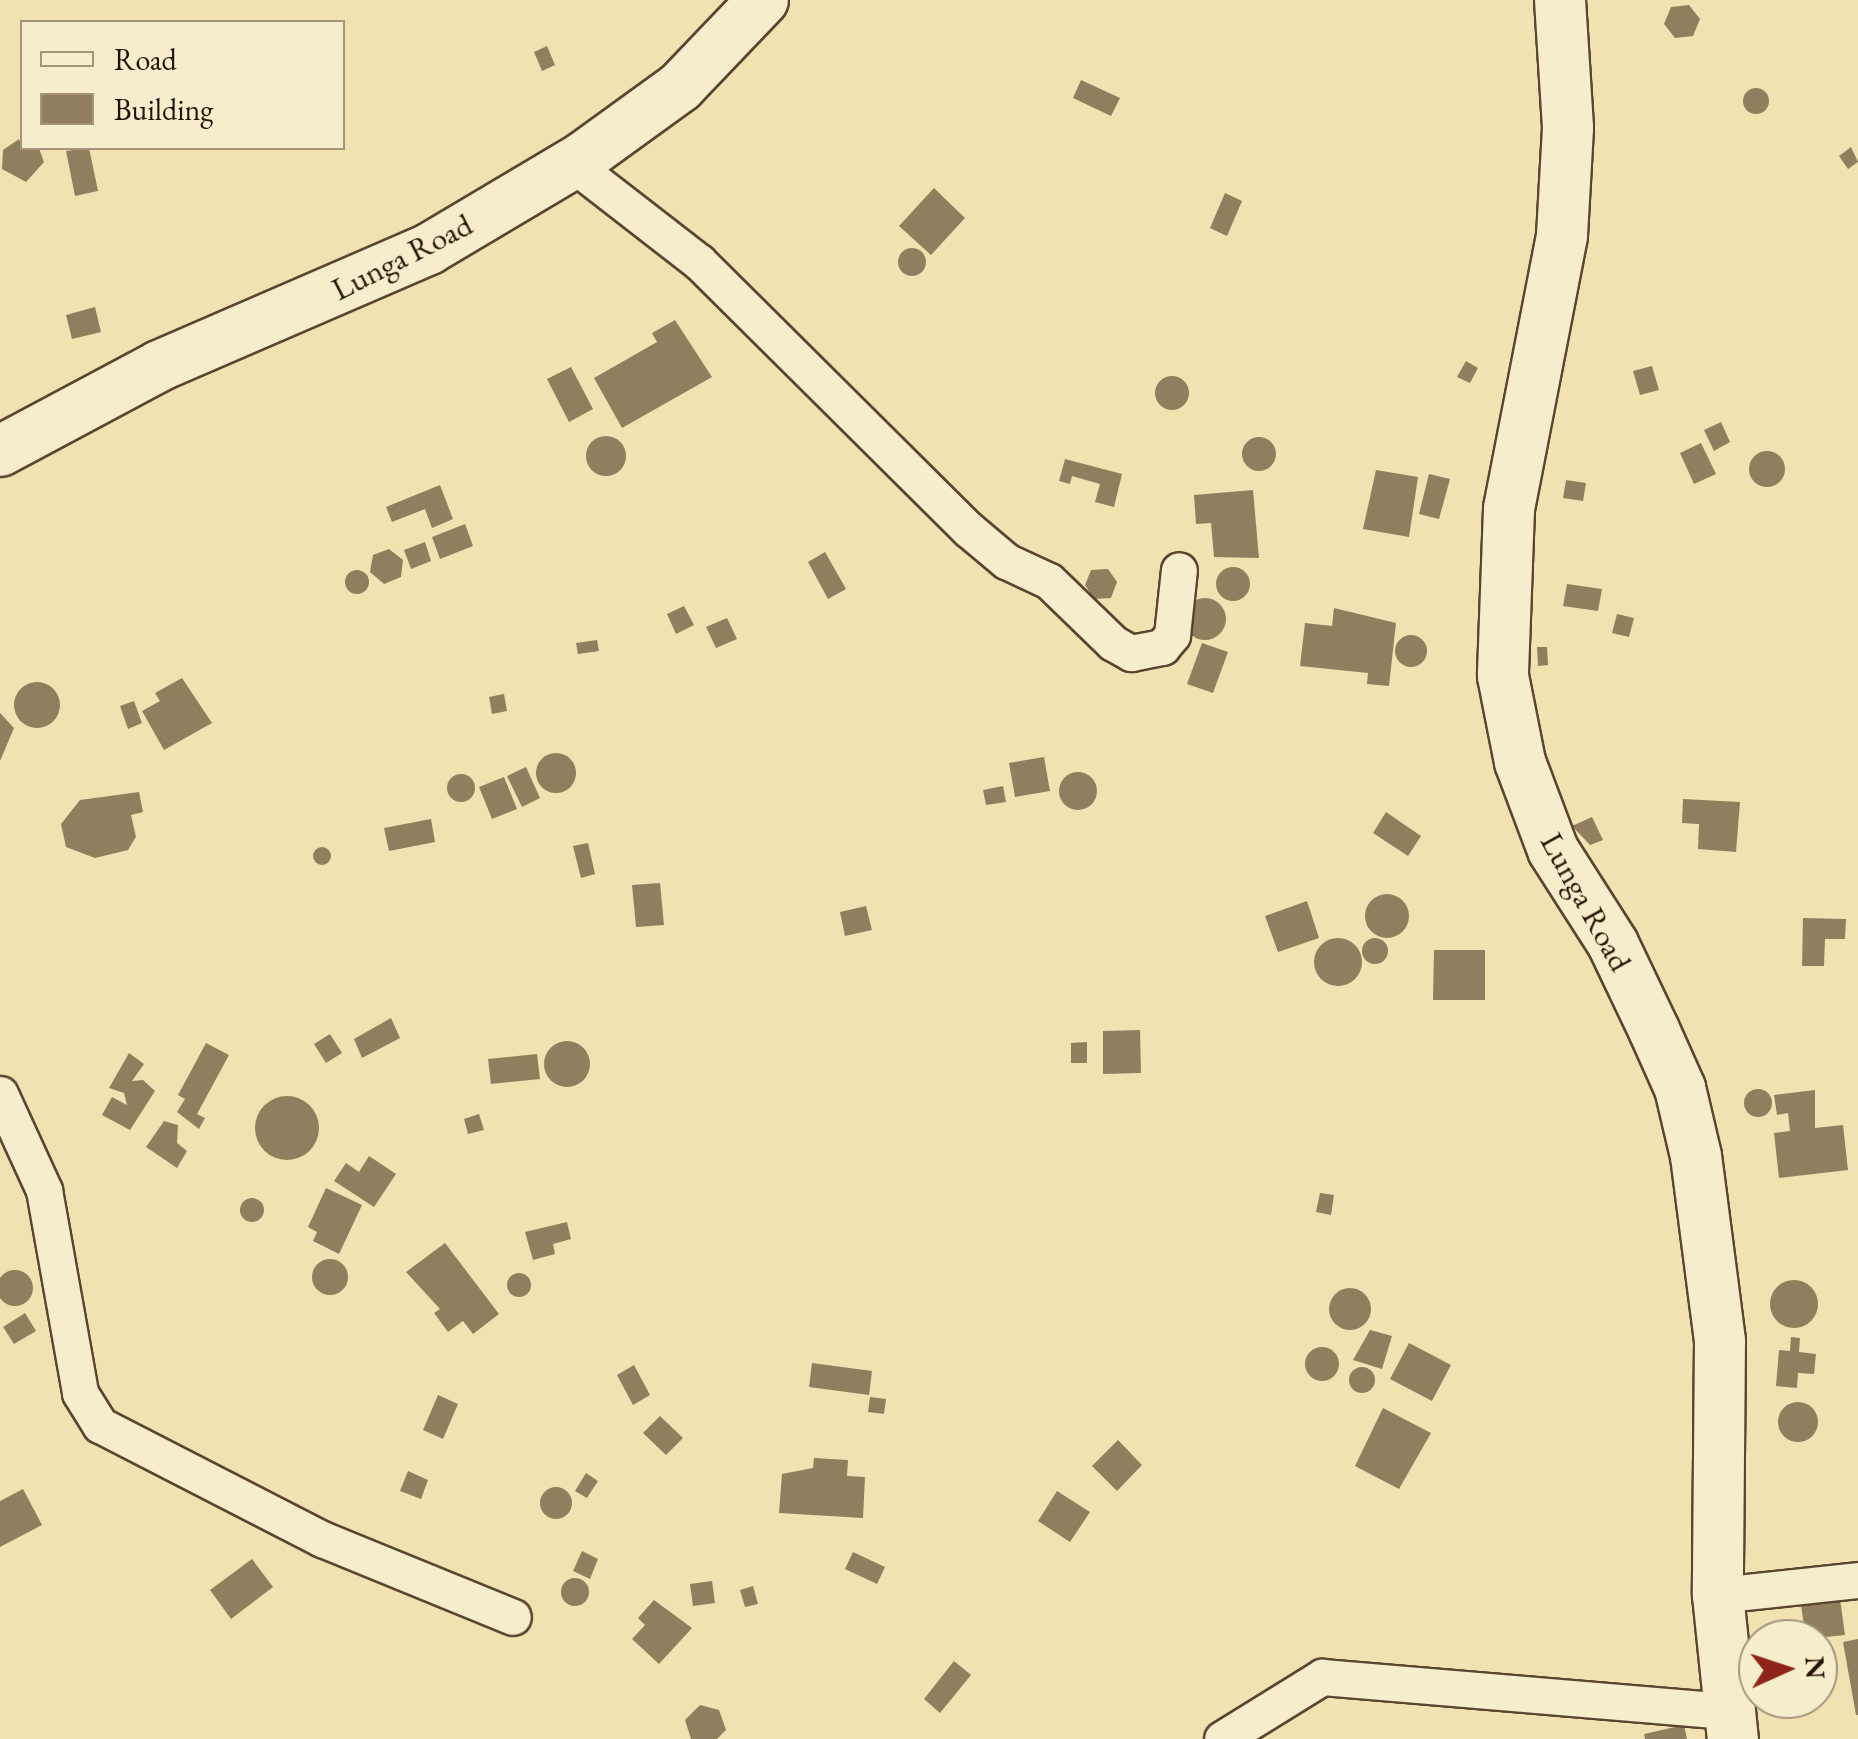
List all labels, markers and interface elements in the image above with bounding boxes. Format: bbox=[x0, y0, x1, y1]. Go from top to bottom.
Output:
legend bbox=[20, 20, 345, 150]
text: Road bbox=[114, 40, 177, 79]
text: Building bbox=[114, 90, 213, 129]
street label: Lunga Road bbox=[325, 205, 479, 309]
street label: Lunga Road bbox=[1532, 826, 1640, 978]
north arrow bbox=[1738, 1619, 1838, 1719]
text: N bbox=[1797, 1655, 1835, 1680]

